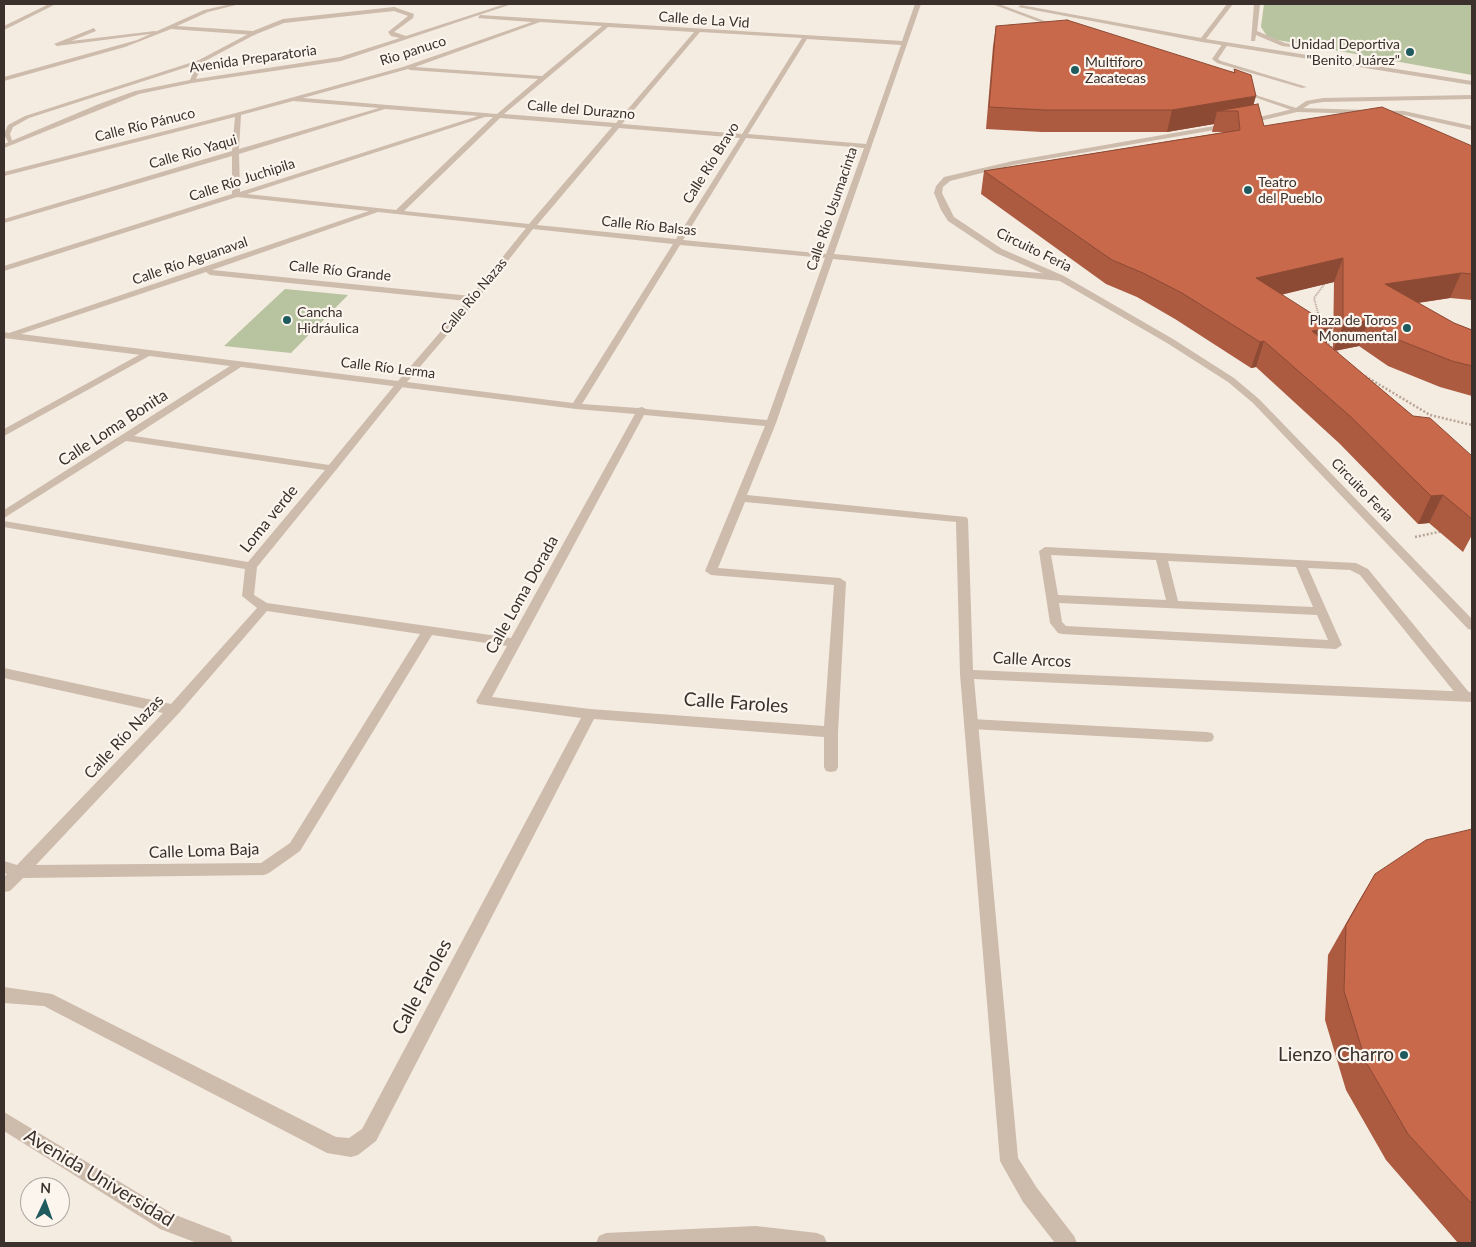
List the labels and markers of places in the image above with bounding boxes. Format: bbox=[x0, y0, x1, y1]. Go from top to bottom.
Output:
place label: Unidad Deportiva "Benito Juárez" bbox=[1291, 36, 1400, 68]
marker: Unidad Deportiva "Benito Juárez" bbox=[1404, 46, 1416, 58]
place label: Multiforo Zacatecas bbox=[1085, 54, 1146, 86]
marker: Multiforo Zacatecas bbox=[1069, 64, 1081, 76]
place label: Teatro del Pueblo bbox=[1258, 174, 1323, 206]
marker: Teatro del Pueblo bbox=[1242, 184, 1254, 196]
place label: Cancha Hidráulica bbox=[297, 304, 359, 336]
place label: Plaza de Toros Monumental bbox=[1309, 312, 1397, 344]
marker: Cancha Hidráulica bbox=[281, 314, 293, 326]
marker: Plaza de Toros Monumental bbox=[1401, 322, 1413, 334]
place label: Lienzo Charro bbox=[1278, 1044, 1394, 1066]
marker: Lienzo Charro bbox=[1398, 1049, 1410, 1061]

